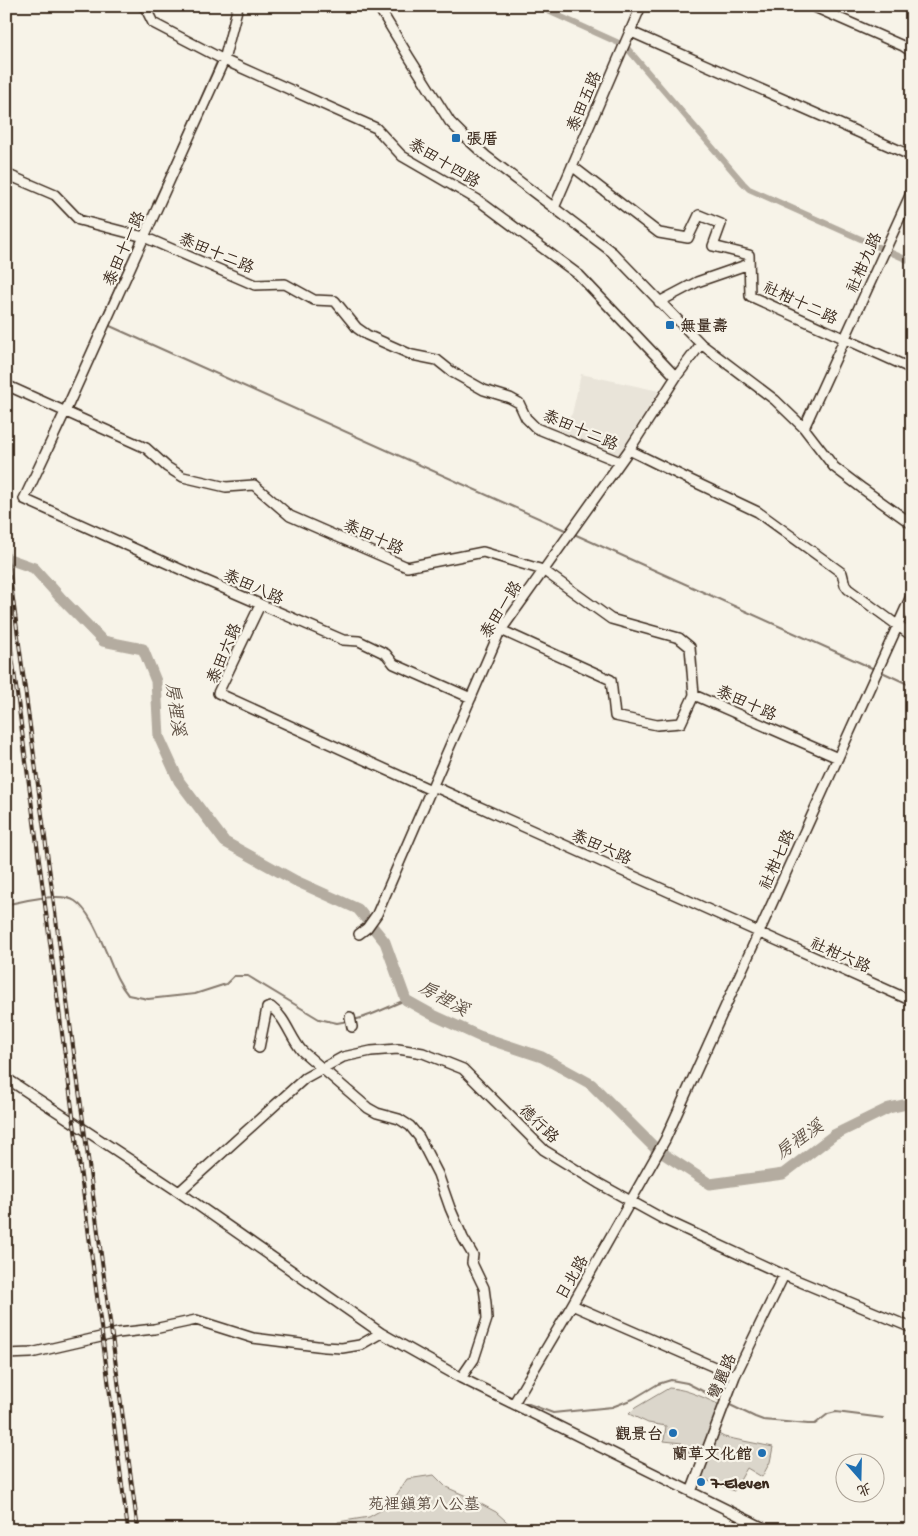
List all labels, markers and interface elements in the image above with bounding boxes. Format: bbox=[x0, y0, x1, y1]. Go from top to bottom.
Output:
street label: 泰田五路 bbox=[563, 68, 607, 136]
place label: 張厝 bbox=[466, 131, 498, 151]
marker: 張厝 bbox=[450, 132, 462, 144]
street label: 泰田十四路 bbox=[404, 135, 483, 194]
street label: 泰田十一路 bbox=[99, 208, 151, 290]
street label: 泰田十二路 bbox=[175, 229, 257, 280]
street label: 社柑九路 bbox=[843, 230, 888, 297]
street label: 社柑十二路 bbox=[759, 278, 841, 331]
place label: 無量壽 bbox=[680, 317, 728, 338]
marker: 無量壽 bbox=[664, 319, 676, 331]
street label: 泰田十二路 bbox=[539, 406, 621, 457]
street label: 泰田十路 bbox=[339, 516, 406, 561]
street label: 泰田八路 bbox=[219, 566, 286, 611]
street label: 泰田一路 bbox=[476, 578, 528, 643]
street label: 泰田六路 bbox=[203, 620, 247, 688]
water label: 房裡溪 bbox=[159, 681, 189, 739]
street label: 泰田十路 bbox=[712, 682, 779, 727]
street label: 泰田六路 bbox=[567, 826, 634, 871]
street label: 社柑七路 bbox=[756, 827, 801, 894]
street label: 社柑六路 bbox=[806, 934, 873, 979]
water label: 房裡溪 bbox=[414, 977, 473, 1023]
street label: 德行路 bbox=[514, 1101, 563, 1149]
water label: 房裡溪 bbox=[772, 1116, 829, 1165]
street label: 日北路 bbox=[552, 1252, 594, 1304]
street label: 彎麗路 bbox=[704, 1351, 742, 1403]
place label: 觀景台 bbox=[615, 1425, 663, 1446]
marker: 觀景台 bbox=[667, 1427, 679, 1439]
place label: 蘭草文化館 bbox=[672, 1445, 752, 1466]
marker: 蘭草文化館 bbox=[756, 1447, 768, 1459]
north arrow bbox=[836, 1454, 886, 1504]
marker: 7-Eleven bbox=[695, 1476, 707, 1488]
place label: 7-Eleven bbox=[710, 1476, 769, 1495]
text: 北 bbox=[854, 1477, 873, 1498]
park label: 苑裡鎮第八公墓 bbox=[368, 1495, 480, 1516]

